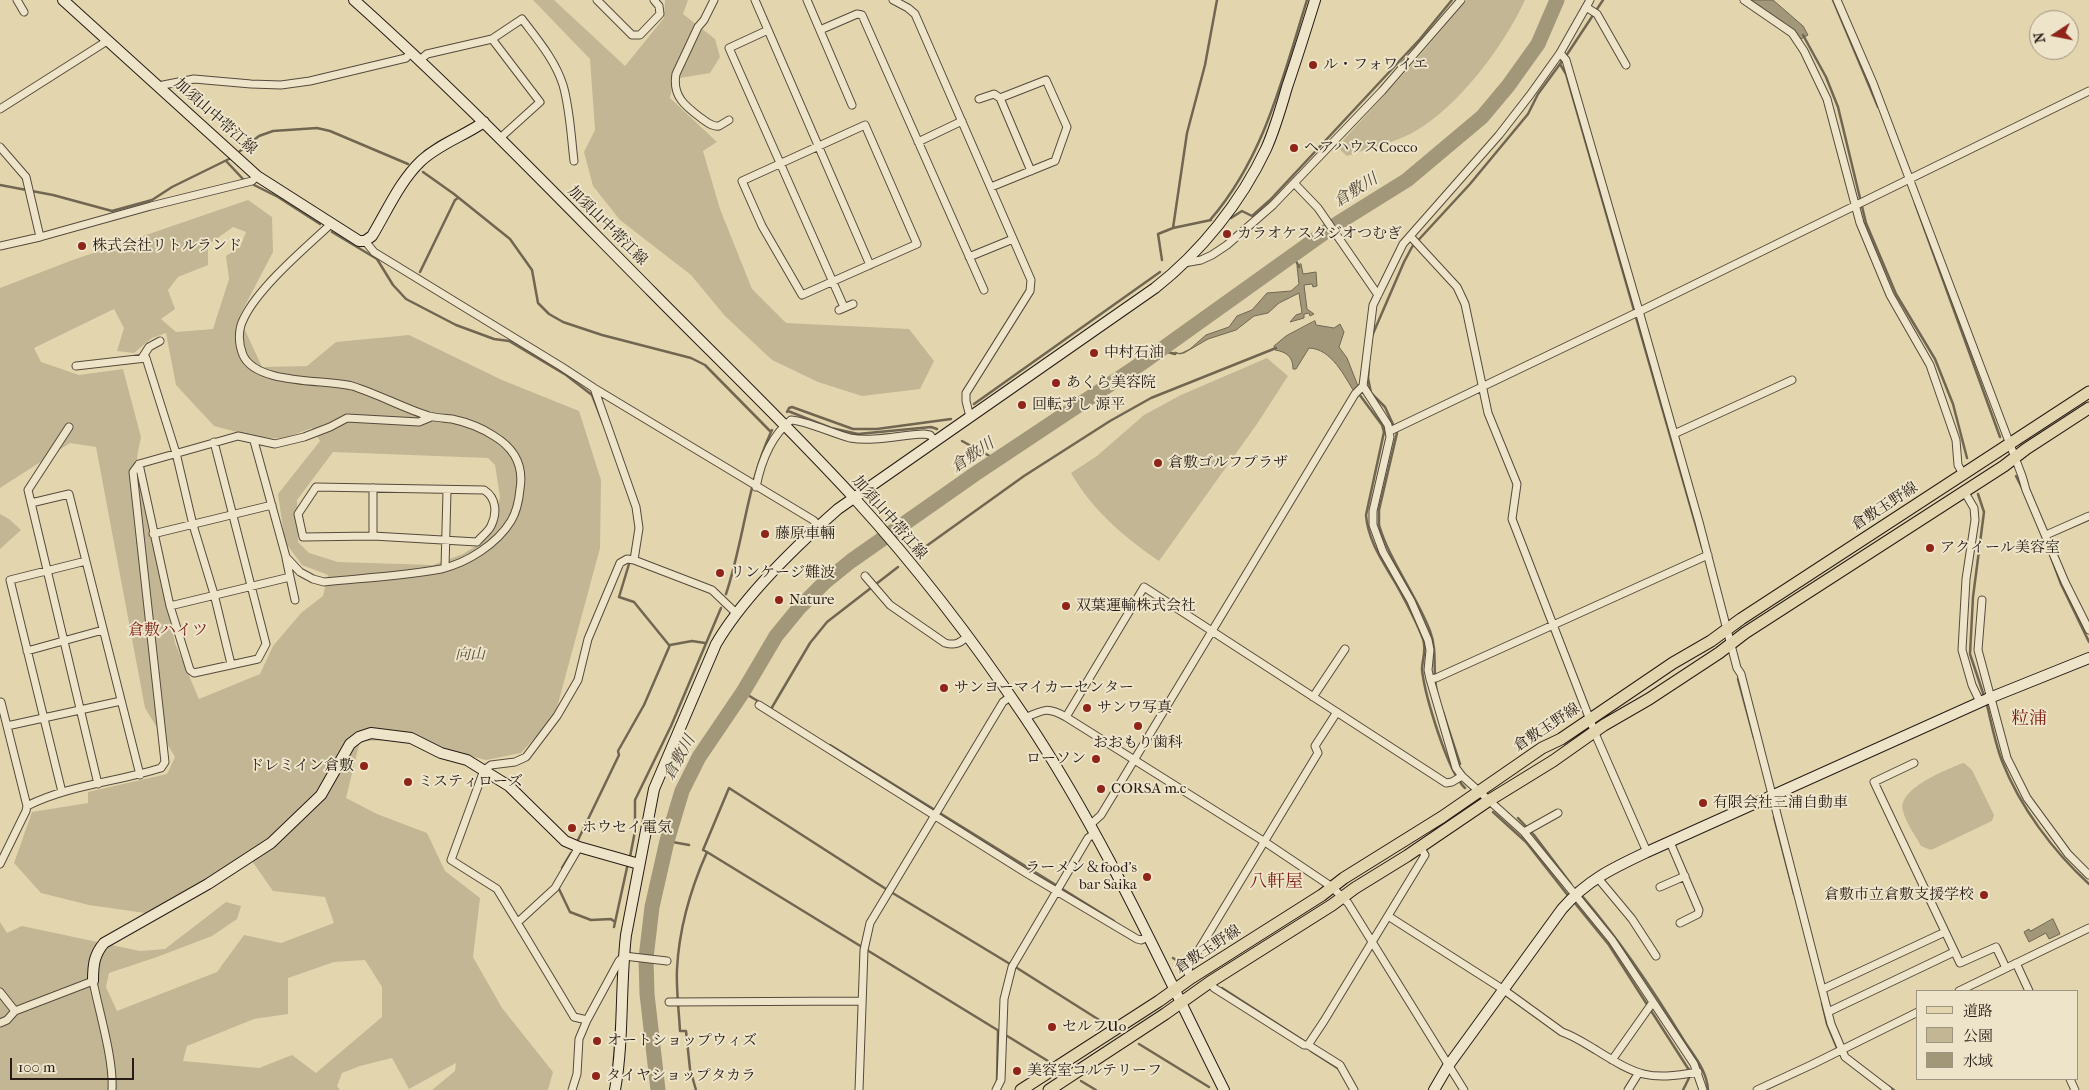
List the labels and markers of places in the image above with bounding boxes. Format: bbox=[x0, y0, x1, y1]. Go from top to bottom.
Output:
place label: ル・フォワイエ bbox=[1323, 56, 1428, 74]
marker: ル・フォワイエ bbox=[1307, 59, 1319, 71]
place label: ヘアハウスCocco bbox=[1304, 139, 1418, 157]
marker: ヘアハウスCocco bbox=[1288, 142, 1300, 154]
place label: カラオケスタジオつむぎ bbox=[1237, 225, 1402, 243]
marker: カラオケスタジオつむぎ bbox=[1221, 228, 1233, 240]
place label: 株式会社リトルランド bbox=[92, 237, 242, 255]
marker: 株式会社リトルランド bbox=[76, 240, 88, 252]
place label: 中村石油 bbox=[1104, 344, 1164, 362]
marker: 中村石油 bbox=[1088, 347, 1100, 359]
place label: あくら美容院 bbox=[1066, 374, 1156, 392]
marker: あくら美容院 bbox=[1050, 377, 1062, 389]
place label: 回転ずし 源平 bbox=[1032, 396, 1125, 414]
marker: 回転ずし 源平 bbox=[1016, 399, 1028, 411]
place label: 倉敷ゴルフプラザ bbox=[1168, 454, 1288, 472]
marker: 倉敷ゴルフプラザ bbox=[1152, 457, 1164, 469]
place label: 藤原車輛 bbox=[775, 525, 835, 543]
marker: 藤原車輛 bbox=[759, 528, 771, 540]
place label: アクイール美容室 bbox=[1940, 539, 2060, 557]
marker: アクイール美容室 bbox=[1924, 542, 1936, 554]
place label: リンケージ難波 bbox=[730, 564, 835, 582]
marker: リンケージ難波 bbox=[714, 567, 726, 579]
place label: Nature bbox=[789, 591, 835, 609]
marker: Nature bbox=[773, 594, 785, 606]
place label: 双葉運輸株式会社 bbox=[1076, 597, 1196, 615]
marker: 双葉運輸株式会社 bbox=[1060, 600, 1072, 612]
place label: サンヨーマイカーセンター bbox=[954, 679, 1134, 697]
marker: サンヨーマイカーセンター bbox=[938, 682, 950, 694]
place label: サンワ写真 bbox=[1097, 699, 1172, 717]
marker: サンワ写真 bbox=[1081, 702, 1093, 714]
marker: おおもり歯科 bbox=[1132, 720, 1144, 732]
place label: おおもり歯科 bbox=[1093, 734, 1183, 752]
place label: ローソン bbox=[1026, 750, 1086, 768]
marker: ローソン bbox=[1090, 753, 1102, 765]
place label: ドレミイン倉敷 bbox=[249, 757, 354, 775]
marker: ドレミイン倉敷 bbox=[358, 760, 370, 772]
place label: ミスティローズ bbox=[418, 773, 523, 791]
marker: ミスティローズ bbox=[402, 776, 414, 788]
place label: CORSA m.c bbox=[1111, 780, 1186, 798]
marker: CORSA m.c bbox=[1095, 783, 1107, 795]
place label: 有限会社三浦自動車 bbox=[1713, 794, 1848, 812]
marker: 有限会社三浦自動車 bbox=[1697, 797, 1709, 809]
place label: ホウセイ電気 bbox=[582, 819, 672, 837]
marker: ホウセイ電気 bbox=[566, 822, 578, 834]
place label: ラーメン＆food’s bar Saika bbox=[1025, 859, 1137, 894]
marker: ラーメン＆food’s bar Saika bbox=[1141, 871, 1153, 883]
place label: 倉敷市立倉敷支援学校 bbox=[1824, 886, 1974, 904]
marker: 倉敷市立倉敷支援学校 bbox=[1978, 889, 1990, 901]
place label: セルフUo bbox=[1062, 1018, 1126, 1036]
marker: セルフUo bbox=[1046, 1021, 1058, 1033]
place label: オートショップウィズ bbox=[607, 1032, 757, 1050]
marker: オートショップウィズ bbox=[591, 1035, 603, 1047]
place label: 美容室コルテリーフ bbox=[1027, 1062, 1162, 1080]
marker: 美容室コルテリーフ bbox=[1011, 1065, 1023, 1077]
place label: タイヤショップタカラ bbox=[606, 1067, 756, 1085]
marker: タイヤショップタカラ bbox=[590, 1070, 602, 1082]

